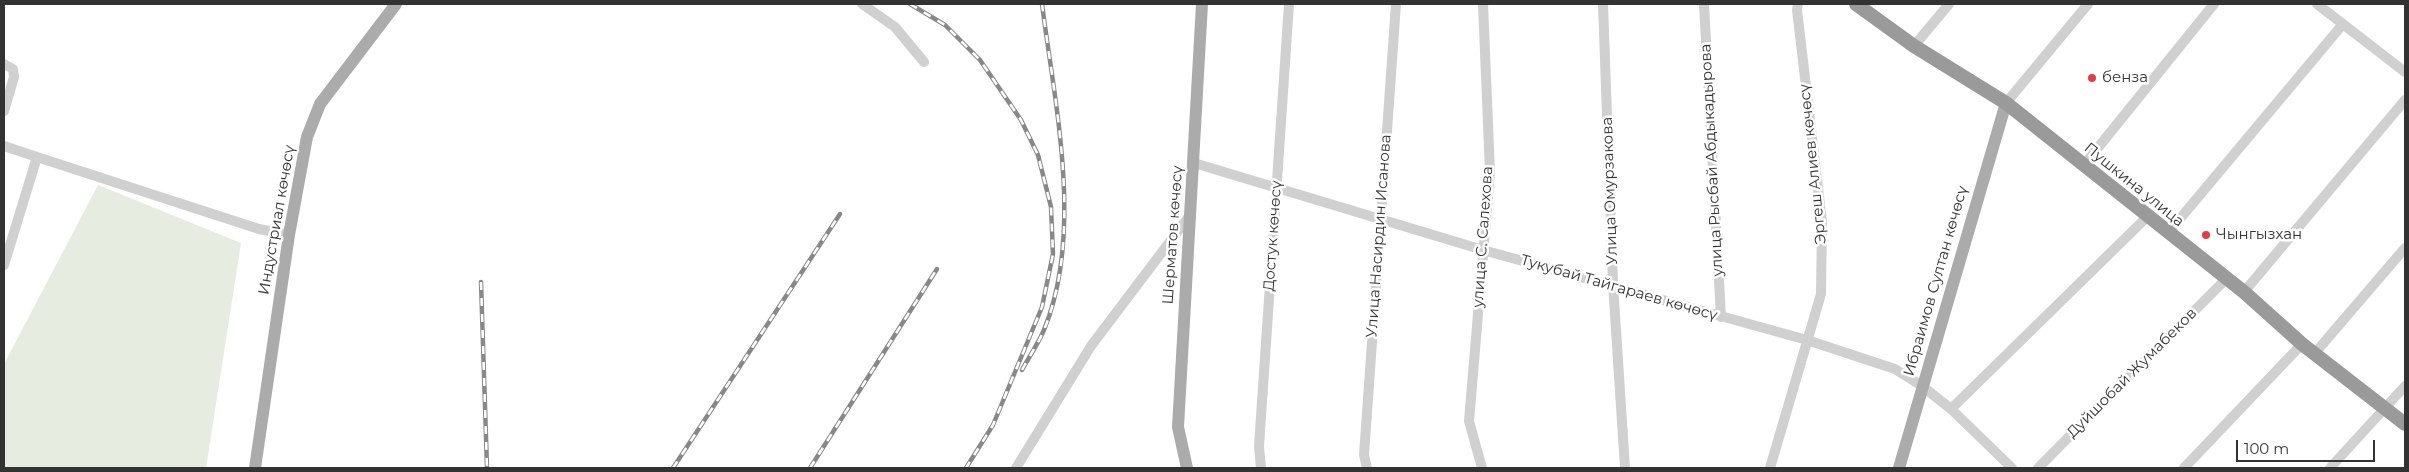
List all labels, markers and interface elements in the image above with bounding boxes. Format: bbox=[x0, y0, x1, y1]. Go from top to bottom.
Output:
street label: улица Рысбай Абдыкадырова bbox=[1697, 43, 1727, 277]
place label: бенза bbox=[2102, 69, 2148, 87]
marker: бенза bbox=[2086, 72, 2098, 84]
street label: Эргеш Алиев көчөсү bbox=[1796, 83, 1830, 245]
street label: Улица Омурзакова bbox=[1598, 117, 1622, 265]
street label: Улица Насирдин Исанова bbox=[1363, 134, 1395, 338]
street label: Пушкина улица bbox=[2080, 139, 2188, 231]
street label: Индустриал көчөсү bbox=[255, 144, 299, 296]
street label: Шерматов көчөсү bbox=[1159, 165, 1187, 305]
street label: улица С. Салехова bbox=[1469, 166, 1497, 308]
street label: Достук көчөсү bbox=[1260, 180, 1286, 292]
street label: Ибраимов Султан көчөсү bbox=[1900, 184, 1972, 378]
place label: Чынгызхан bbox=[2216, 226, 2302, 244]
marker: Чынгызхан bbox=[2200, 229, 2212, 241]
street label: Тукубай Тайгараев көчөсү bbox=[1518, 251, 1720, 325]
street label: Дуйшобай Жумабеков bbox=[2063, 304, 2201, 442]
scale bar bbox=[2239, 430, 2378, 462]
text: 100 m bbox=[2244, 439, 2289, 458]

